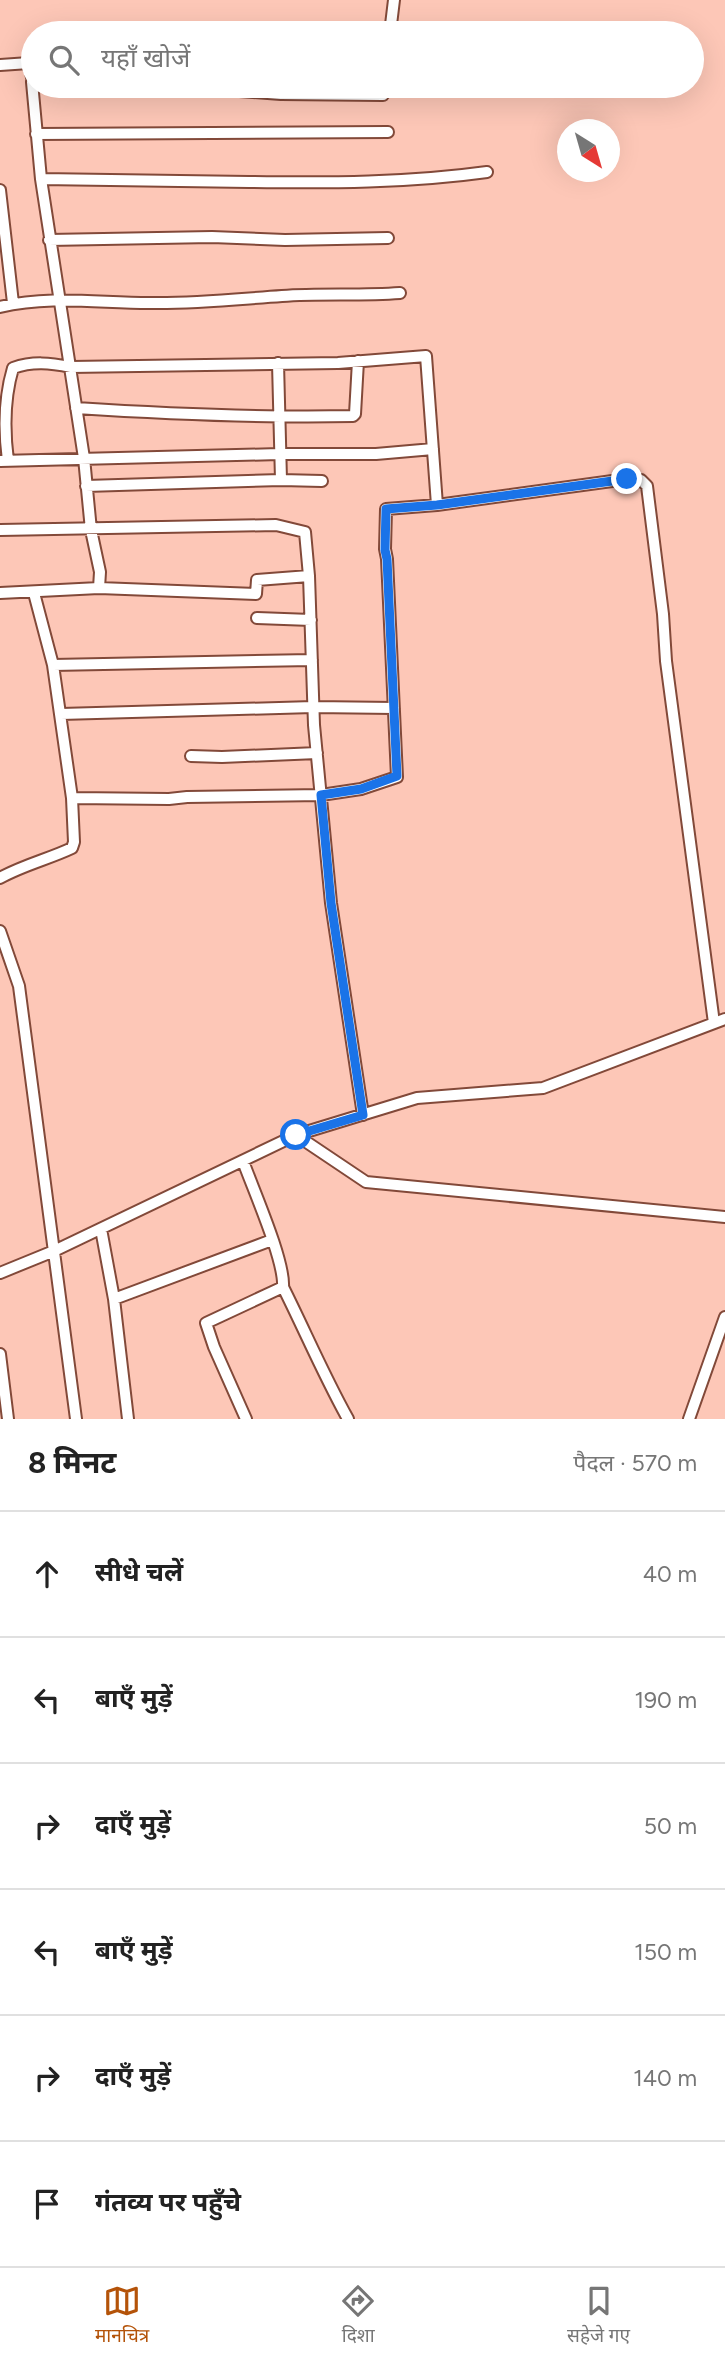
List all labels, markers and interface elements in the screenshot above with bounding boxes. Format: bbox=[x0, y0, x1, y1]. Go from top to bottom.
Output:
search box bbox=[21, 21, 704, 98]
icon: search bbox=[45, 41, 83, 79]
text: यहाँ खोजें bbox=[101, 42, 190, 74]
north arrow bbox=[557, 119, 620, 182]
route end bbox=[611, 463, 642, 494]
route start bbox=[280, 1119, 311, 1150]
text: 8 मिनट bbox=[28, 1444, 116, 1481]
text: पैदल · 570 m bbox=[573, 1449, 697, 1477]
icon: ahead bbox=[28, 1555, 66, 1593]
text: सीधे चलें bbox=[95, 1556, 183, 1588]
text: 40 m bbox=[643, 1560, 697, 1588]
icon: left bbox=[28, 1681, 66, 1719]
text: बाएँ मुड़ें bbox=[95, 1682, 172, 1714]
text: 190 m bbox=[634, 1686, 697, 1714]
icon: right bbox=[28, 1807, 66, 1845]
text: दाएँ मुड़ें bbox=[95, 1808, 171, 1840]
text: 50 m bbox=[644, 1812, 697, 1840]
icon: left bbox=[28, 1933, 66, 1971]
text: बाएँ मुड़ें bbox=[95, 1934, 172, 1966]
text: 150 m bbox=[634, 1938, 697, 1966]
icon: right bbox=[28, 2059, 66, 2097]
text: दाएँ मुड़ें bbox=[95, 2060, 171, 2092]
text: 140 m bbox=[633, 2064, 697, 2092]
icon: arrive bbox=[28, 2185, 66, 2223]
text: गंतव्य पर पहुँचे bbox=[95, 2186, 241, 2218]
tab: मानचित्र bbox=[95, 2282, 149, 2350]
tab: दिशा bbox=[339, 2282, 377, 2350]
tab: सहेजे गए bbox=[567, 2282, 630, 2350]

